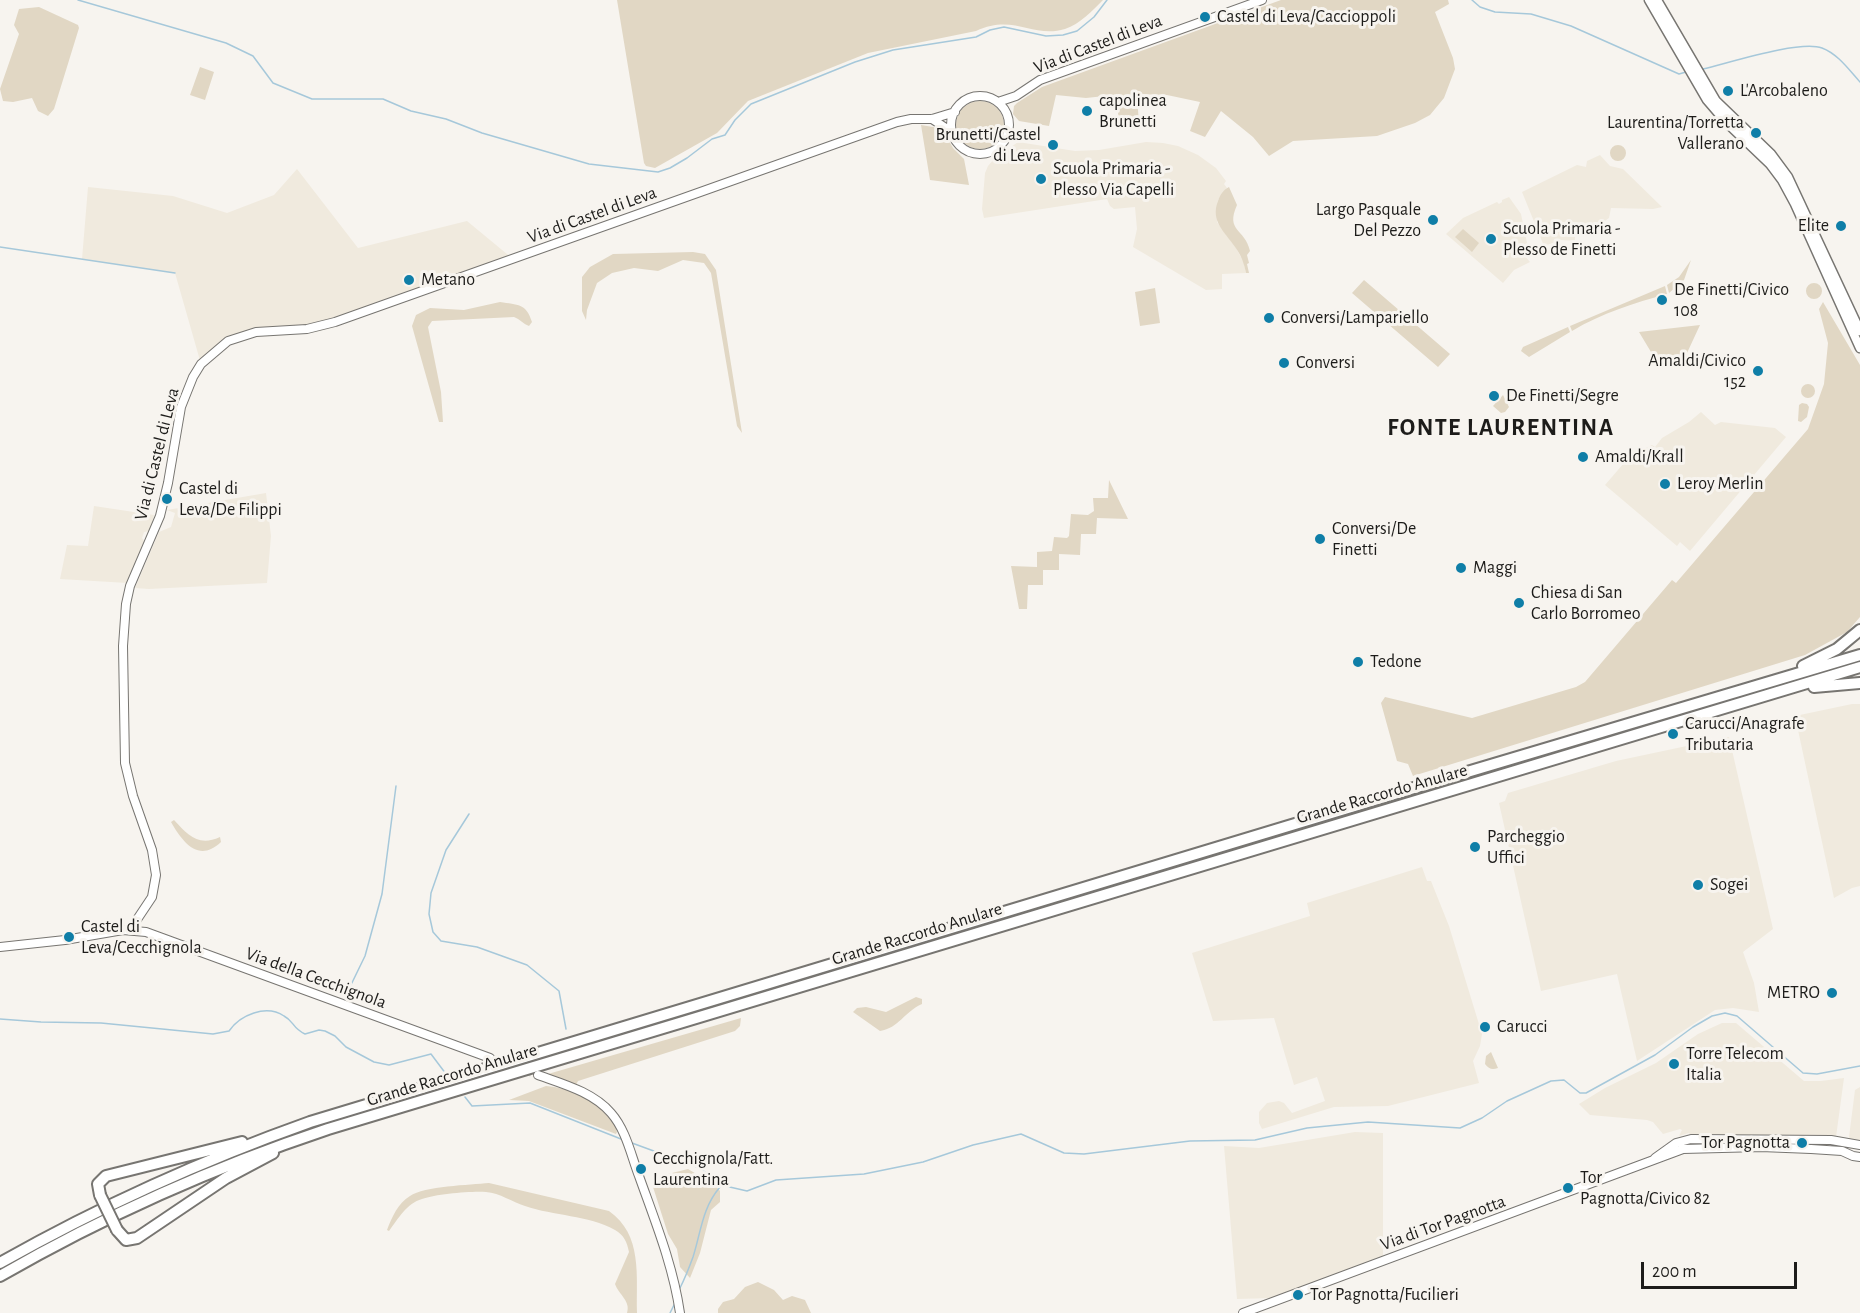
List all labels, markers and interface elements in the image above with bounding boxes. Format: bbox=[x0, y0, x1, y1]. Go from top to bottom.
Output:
place label: Castel di Leva/Caccioppoli bbox=[1217, 6, 1396, 28]
street label: Via di Castel di Leva bbox=[1031, 10, 1165, 78]
marker: Castel di Leva/Caccioppoli bbox=[1198, 10, 1212, 24]
place label: L'Arcobaleno bbox=[1740, 80, 1828, 102]
marker: L'Arcobaleno bbox=[1721, 84, 1735, 98]
place label: capolinea Brunetti bbox=[1099, 90, 1167, 132]
marker: capolinea Brunetti bbox=[1080, 104, 1094, 118]
place label: Laurentina/Torretta Vallerano bbox=[1607, 112, 1744, 154]
place label: Brunetti/Castel di Leva bbox=[936, 124, 1041, 166]
marker: Laurentina/Torretta Vallerano bbox=[1749, 126, 1763, 140]
marker: Brunetti/Castel di Leva bbox=[1046, 138, 1060, 152]
place label: Scuola Primaria - Plesso Via Capelli bbox=[1053, 158, 1174, 201]
marker: Scuola Primaria - Plesso Via Capelli bbox=[1034, 172, 1048, 186]
street label: Via di Castel di Leva bbox=[524, 182, 660, 248]
place label: Largo Pasquale Del Pezzo bbox=[1316, 199, 1421, 242]
marker: Largo Pasquale Del Pezzo bbox=[1426, 213, 1440, 227]
place label: Elite bbox=[1798, 215, 1829, 237]
place label: Scuola Primaria - Plesso de Finetti bbox=[1503, 218, 1621, 260]
marker: Elite bbox=[1834, 219, 1848, 233]
marker: Scuola Primaria - Plesso de Finetti bbox=[1484, 232, 1498, 246]
place label: Metano bbox=[421, 269, 475, 291]
marker: Metano bbox=[402, 273, 416, 287]
place label: De Finetti/Civico 108 bbox=[1674, 279, 1789, 322]
marker: De Finetti/Civico 108 bbox=[1655, 293, 1669, 307]
place label: Conversi/Lampariello bbox=[1281, 307, 1429, 329]
marker: Conversi/Lampariello bbox=[1262, 311, 1276, 325]
place label: Amaldi/Civico 152 bbox=[1648, 350, 1746, 392]
place label: Conversi bbox=[1296, 352, 1355, 374]
marker: Conversi bbox=[1277, 356, 1291, 370]
marker: Amaldi/Civico 152 bbox=[1751, 364, 1765, 378]
street label: Via di Castel di Leva bbox=[130, 385, 184, 523]
place label: De Finetti/Segre bbox=[1506, 385, 1619, 407]
marker: De Finetti/Segre bbox=[1487, 389, 1501, 403]
district label: FONTE LAURENTINA bbox=[1387, 414, 1615, 442]
place label: Amaldi/Krall bbox=[1595, 446, 1684, 468]
marker: Amaldi/Krall bbox=[1576, 450, 1590, 464]
place label: Leroy Merlin bbox=[1677, 473, 1764, 495]
marker: Leroy Merlin bbox=[1658, 477, 1672, 491]
place label: Castel di Leva/De Filippi bbox=[179, 478, 282, 520]
marker: Castel di Leva/De Filippi bbox=[160, 492, 174, 506]
place label: Conversi/De Finetti bbox=[1332, 518, 1416, 560]
marker: Conversi/De Finetti bbox=[1313, 532, 1327, 546]
place label: Maggi bbox=[1473, 557, 1517, 579]
marker: Maggi bbox=[1454, 561, 1468, 575]
place label: Chiesa di San Carlo Borromeo bbox=[1531, 582, 1641, 624]
marker: Chiesa di San Carlo Borromeo bbox=[1512, 596, 1526, 610]
place label: Tedone bbox=[1370, 651, 1421, 673]
marker: Tedone bbox=[1351, 655, 1365, 669]
place label: Carucci/Anagrafe Tributaria bbox=[1685, 713, 1805, 756]
marker: Carucci/Anagrafe Tributaria bbox=[1666, 727, 1680, 741]
street label: Grande Raccordo Anulare bbox=[1294, 759, 1470, 829]
place label: Parcheggio Uffici bbox=[1487, 826, 1565, 868]
marker: Parcheggio Uffici bbox=[1468, 840, 1482, 854]
place label: Sogei bbox=[1710, 874, 1748, 896]
marker: Sogei bbox=[1691, 878, 1705, 892]
street label: Grande Raccordo Anulare bbox=[829, 898, 1005, 970]
place label: Castel di Leva/Cecchignola bbox=[81, 916, 202, 958]
marker: Castel di Leva/Cecchignola bbox=[62, 930, 76, 944]
street label: Via della Cecchignola bbox=[243, 943, 389, 1013]
place label: METRO bbox=[1767, 982, 1820, 1004]
marker: METRO bbox=[1825, 986, 1839, 1000]
place label: Carucci bbox=[1497, 1016, 1548, 1038]
marker: Carucci bbox=[1478, 1020, 1492, 1034]
street label: Grande Raccordo Anulare bbox=[364, 1039, 540, 1111]
place label: Torre Telecom Italia bbox=[1686, 1043, 1784, 1086]
marker: Torre Telecom Italia bbox=[1667, 1057, 1681, 1071]
place label: Tor Pagnotta bbox=[1701, 1132, 1790, 1154]
marker: Tor Pagnotta bbox=[1795, 1136, 1809, 1150]
place label: Cecchignola/Fatt. Laurentina bbox=[653, 1148, 773, 1190]
marker: Cecchignola/Fatt. Laurentina bbox=[634, 1162, 648, 1176]
place label: Tor Pagnotta/Civico 82 bbox=[1580, 1167, 1710, 1210]
marker: Tor Pagnotta/Civico 82 bbox=[1561, 1181, 1575, 1195]
street label: Via di Tor Pagnotta bbox=[1378, 1190, 1508, 1256]
scale bar bbox=[1644, 1250, 1800, 1288]
text: 200 m bbox=[1652, 1263, 1697, 1281]
place label: Tor Pagnotta/Fucilieri bbox=[1310, 1284, 1459, 1306]
marker: Tor Pagnotta/Fucilieri bbox=[1291, 1288, 1305, 1302]

